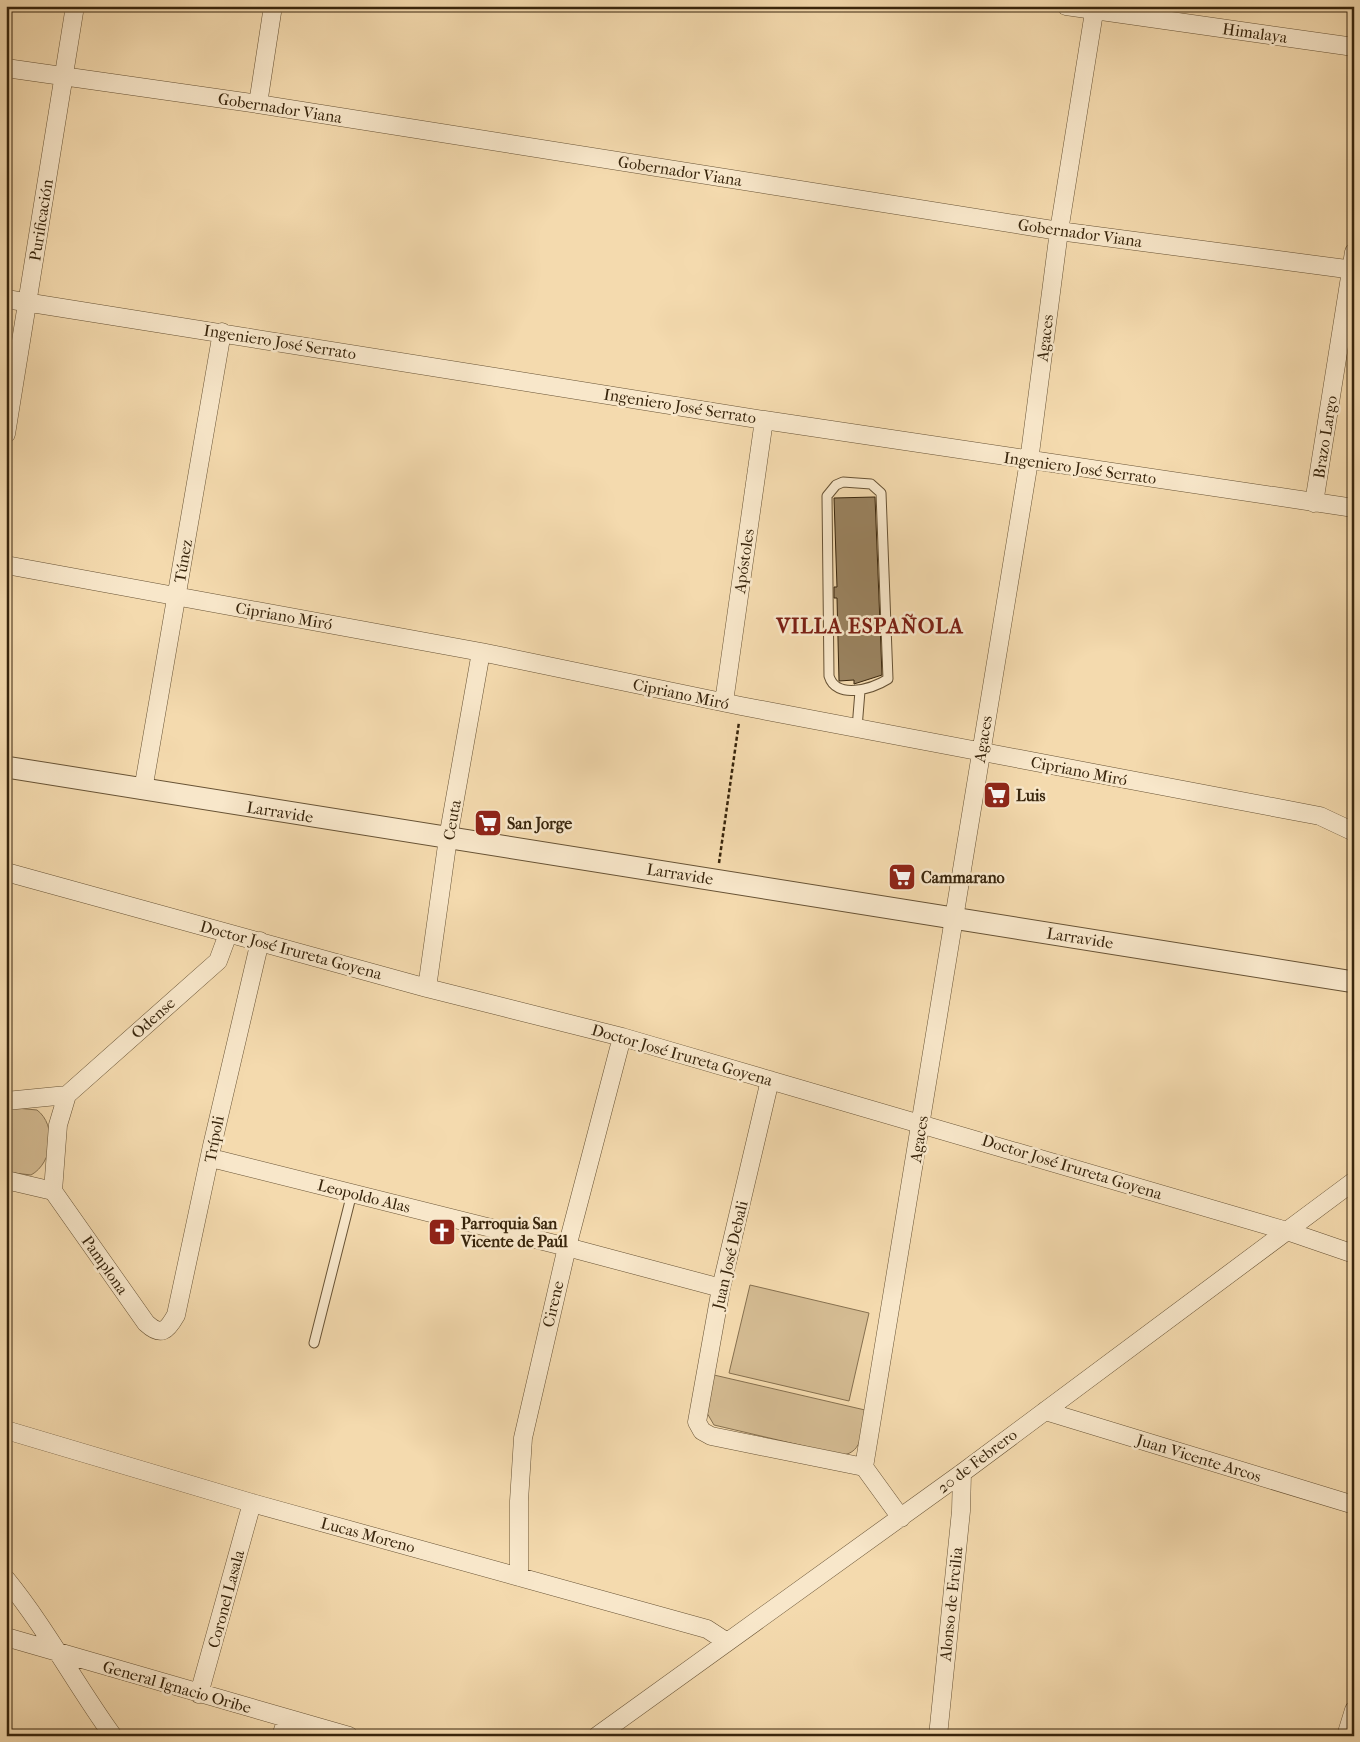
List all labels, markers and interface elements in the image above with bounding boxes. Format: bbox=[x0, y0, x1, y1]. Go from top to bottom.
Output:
street label: Himalaya bbox=[1221, 19, 1289, 47]
street label: Gobernador Viana bbox=[217, 89, 344, 127]
street label: Gobernador Viana bbox=[617, 152, 744, 190]
street label: Purificación bbox=[25, 177, 57, 262]
street label: Gobernador Viana bbox=[1017, 215, 1144, 251]
street label: Agaces bbox=[1033, 313, 1057, 364]
street label: Ingeniero José Serrato bbox=[202, 321, 358, 363]
street label: Ingeniero José Serrato bbox=[602, 385, 758, 427]
street label: Brazo Largo bbox=[1309, 394, 1341, 480]
street label: Ingeniero José Serrato bbox=[1002, 448, 1158, 488]
street label: Apóstoles bbox=[730, 527, 758, 595]
street label: Túnez bbox=[170, 538, 196, 584]
street label: Cipriano Miró bbox=[234, 598, 334, 634]
district label: VILLA ESPAÑOLA bbox=[775, 613, 964, 638]
street label: Cipriano Miró bbox=[631, 675, 731, 713]
street label: Agaces bbox=[970, 714, 996, 765]
street label: Cipriano Miró bbox=[1029, 752, 1129, 790]
supermarket icon: Luis bbox=[982, 780, 1012, 810]
place label: Luis bbox=[1016, 786, 1045, 805]
street label: Larravide bbox=[245, 797, 315, 827]
street label: Ceuta bbox=[439, 798, 465, 842]
supermarket icon: San Jorge bbox=[473, 808, 503, 838]
place label: San Jorge bbox=[507, 814, 572, 834]
street label: Larravide bbox=[645, 859, 715, 889]
supermarket icon: Cammarano bbox=[887, 862, 917, 892]
place label: Cammarano bbox=[921, 868, 1005, 887]
street label: Doctor José Irureta Goyena bbox=[198, 917, 385, 984]
street label: Larravide bbox=[1045, 923, 1115, 953]
street label: Odense bbox=[127, 993, 179, 1043]
street label: Doctor José Irureta Goyena bbox=[589, 1020, 775, 1090]
street label: Trípoli bbox=[200, 1114, 228, 1164]
street label: Agaces bbox=[906, 1114, 932, 1165]
street label: Doctor José Irureta Goyena bbox=[980, 1131, 1165, 1204]
street label: Leopoldo Alas bbox=[316, 1175, 413, 1217]
street label: Juan José Debali bbox=[708, 1199, 752, 1313]
place label: Parroquia San Vicente de Paúl bbox=[460, 1214, 568, 1251]
church icon: Parroquia San Vicente de Paúl bbox=[427, 1217, 457, 1247]
street label: Pamplona bbox=[78, 1232, 133, 1299]
street label: Cirene bbox=[538, 1279, 568, 1329]
street label: 20 de Febrero bbox=[933, 1425, 1021, 1497]
street label: Juan Vicente Arcos bbox=[1132, 1429, 1264, 1486]
street label: Lucas Moreno bbox=[319, 1513, 417, 1557]
street label: Alonso de Ercilia bbox=[935, 1546, 966, 1663]
street label: Coronel Lasala bbox=[204, 1547, 248, 1650]
street label: General Ignacio Oribe bbox=[101, 1657, 253, 1717]

